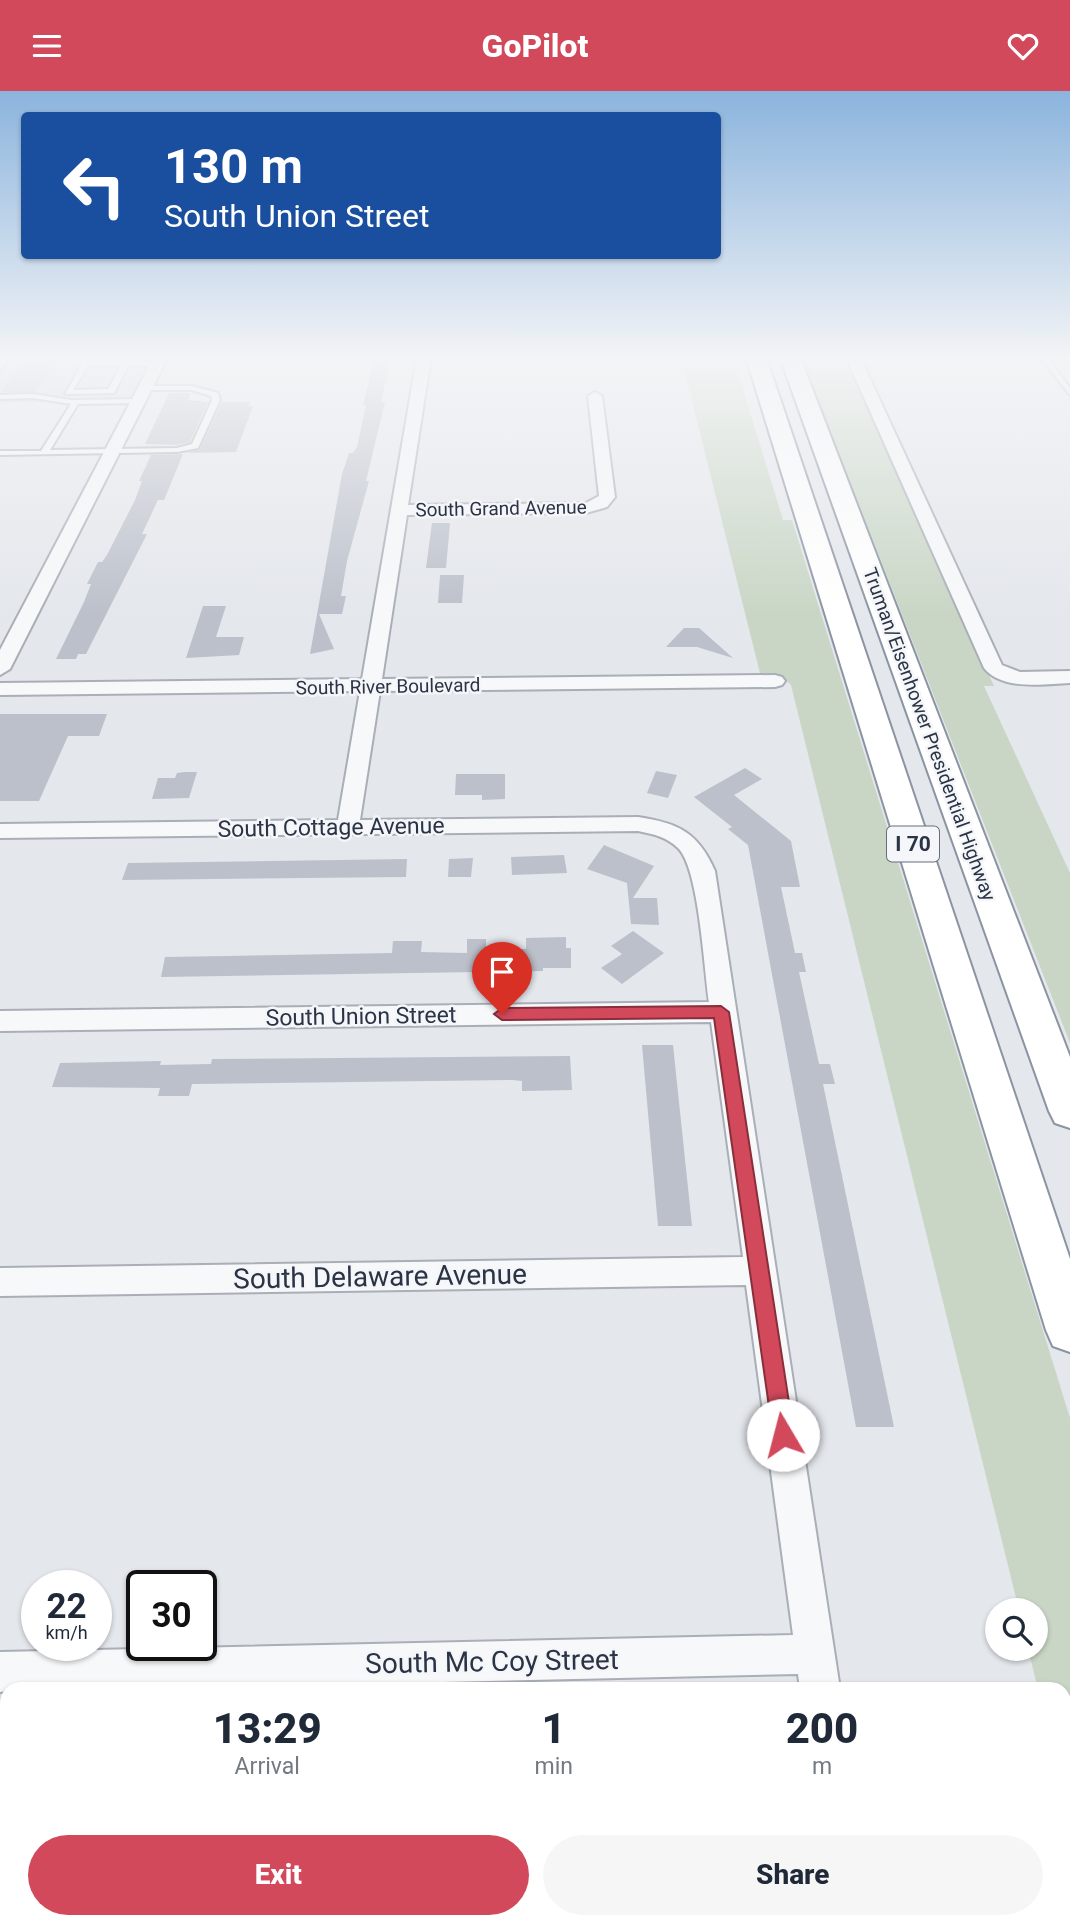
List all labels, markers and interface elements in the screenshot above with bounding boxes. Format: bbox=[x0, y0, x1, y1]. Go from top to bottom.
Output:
icon: menu bbox=[28, 27, 66, 65]
text: GoPilot bbox=[482, 27, 588, 65]
icon: heart bbox=[1004, 27, 1042, 65]
text: 130 m bbox=[164, 138, 303, 195]
icon: left bbox=[49, 140, 140, 231]
text: South Union Street bbox=[164, 197, 429, 235]
street label: South Grand Avenue bbox=[415, 496, 587, 521]
street label: Truman/Eisenhower Presidential Highway bbox=[858, 564, 1001, 904]
street label: South River Boulevard bbox=[295, 673, 481, 700]
street label: South Cottage Avenue bbox=[217, 812, 445, 843]
road number: I 70 bbox=[887, 827, 939, 861]
pin bbox=[472, 942, 532, 1014]
icon: arrive bbox=[483, 953, 521, 991]
street label: South Union Street bbox=[265, 1001, 457, 1032]
street label: South Delaware Avenue bbox=[233, 1257, 527, 1296]
position arrow bbox=[746, 1398, 820, 1472]
speed limit sign: 30 bbox=[126, 1570, 217, 1661]
text: 22 bbox=[46, 1586, 87, 1627]
map controls bbox=[985, 1598, 1048, 1661]
button: search bbox=[985, 1598, 1048, 1661]
text: km/h bbox=[45, 1622, 88, 1643]
street label: South Mc Coy Street bbox=[365, 1643, 619, 1680]
text: 13:29 bbox=[213, 1704, 322, 1753]
text: 1 bbox=[542, 1704, 566, 1753]
text: 200 bbox=[786, 1704, 858, 1753]
text: Arrival bbox=[235, 1753, 300, 1780]
text: min bbox=[534, 1753, 573, 1780]
text: m bbox=[812, 1753, 832, 1780]
button: Exit bbox=[28, 1835, 529, 1915]
button: Share bbox=[543, 1835, 1043, 1915]

